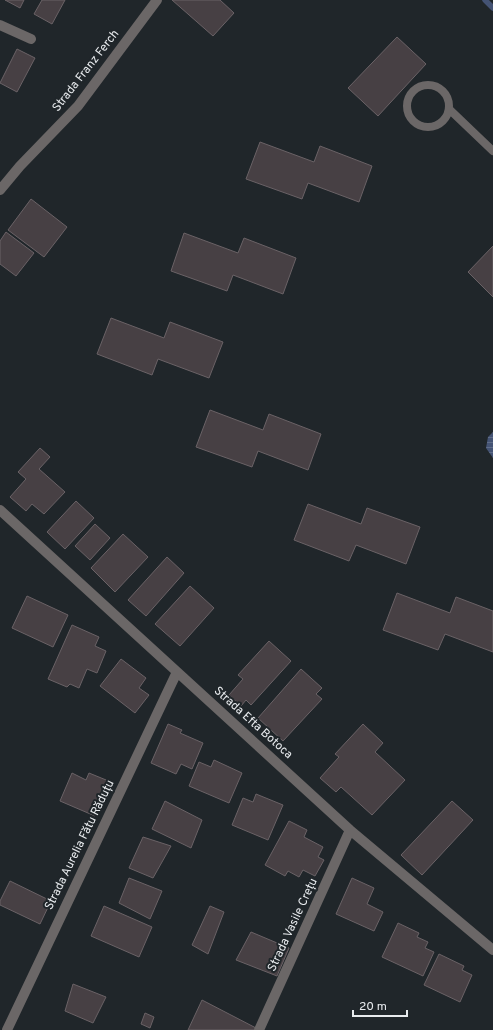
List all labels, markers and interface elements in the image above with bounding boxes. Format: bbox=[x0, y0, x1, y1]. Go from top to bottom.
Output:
street label: Strada Franz Ferch bbox=[49, 27, 123, 115]
street label: Strada Efta Botoca bbox=[210, 683, 296, 763]
street label: Strada Aurelia Fătu Răduțu bbox=[41, 777, 119, 913]
street label: Strada Vasile Crețu bbox=[264, 876, 322, 974]
scale bar bbox=[353, 992, 407, 1018]
text: 20 m bbox=[359, 999, 387, 1015]

